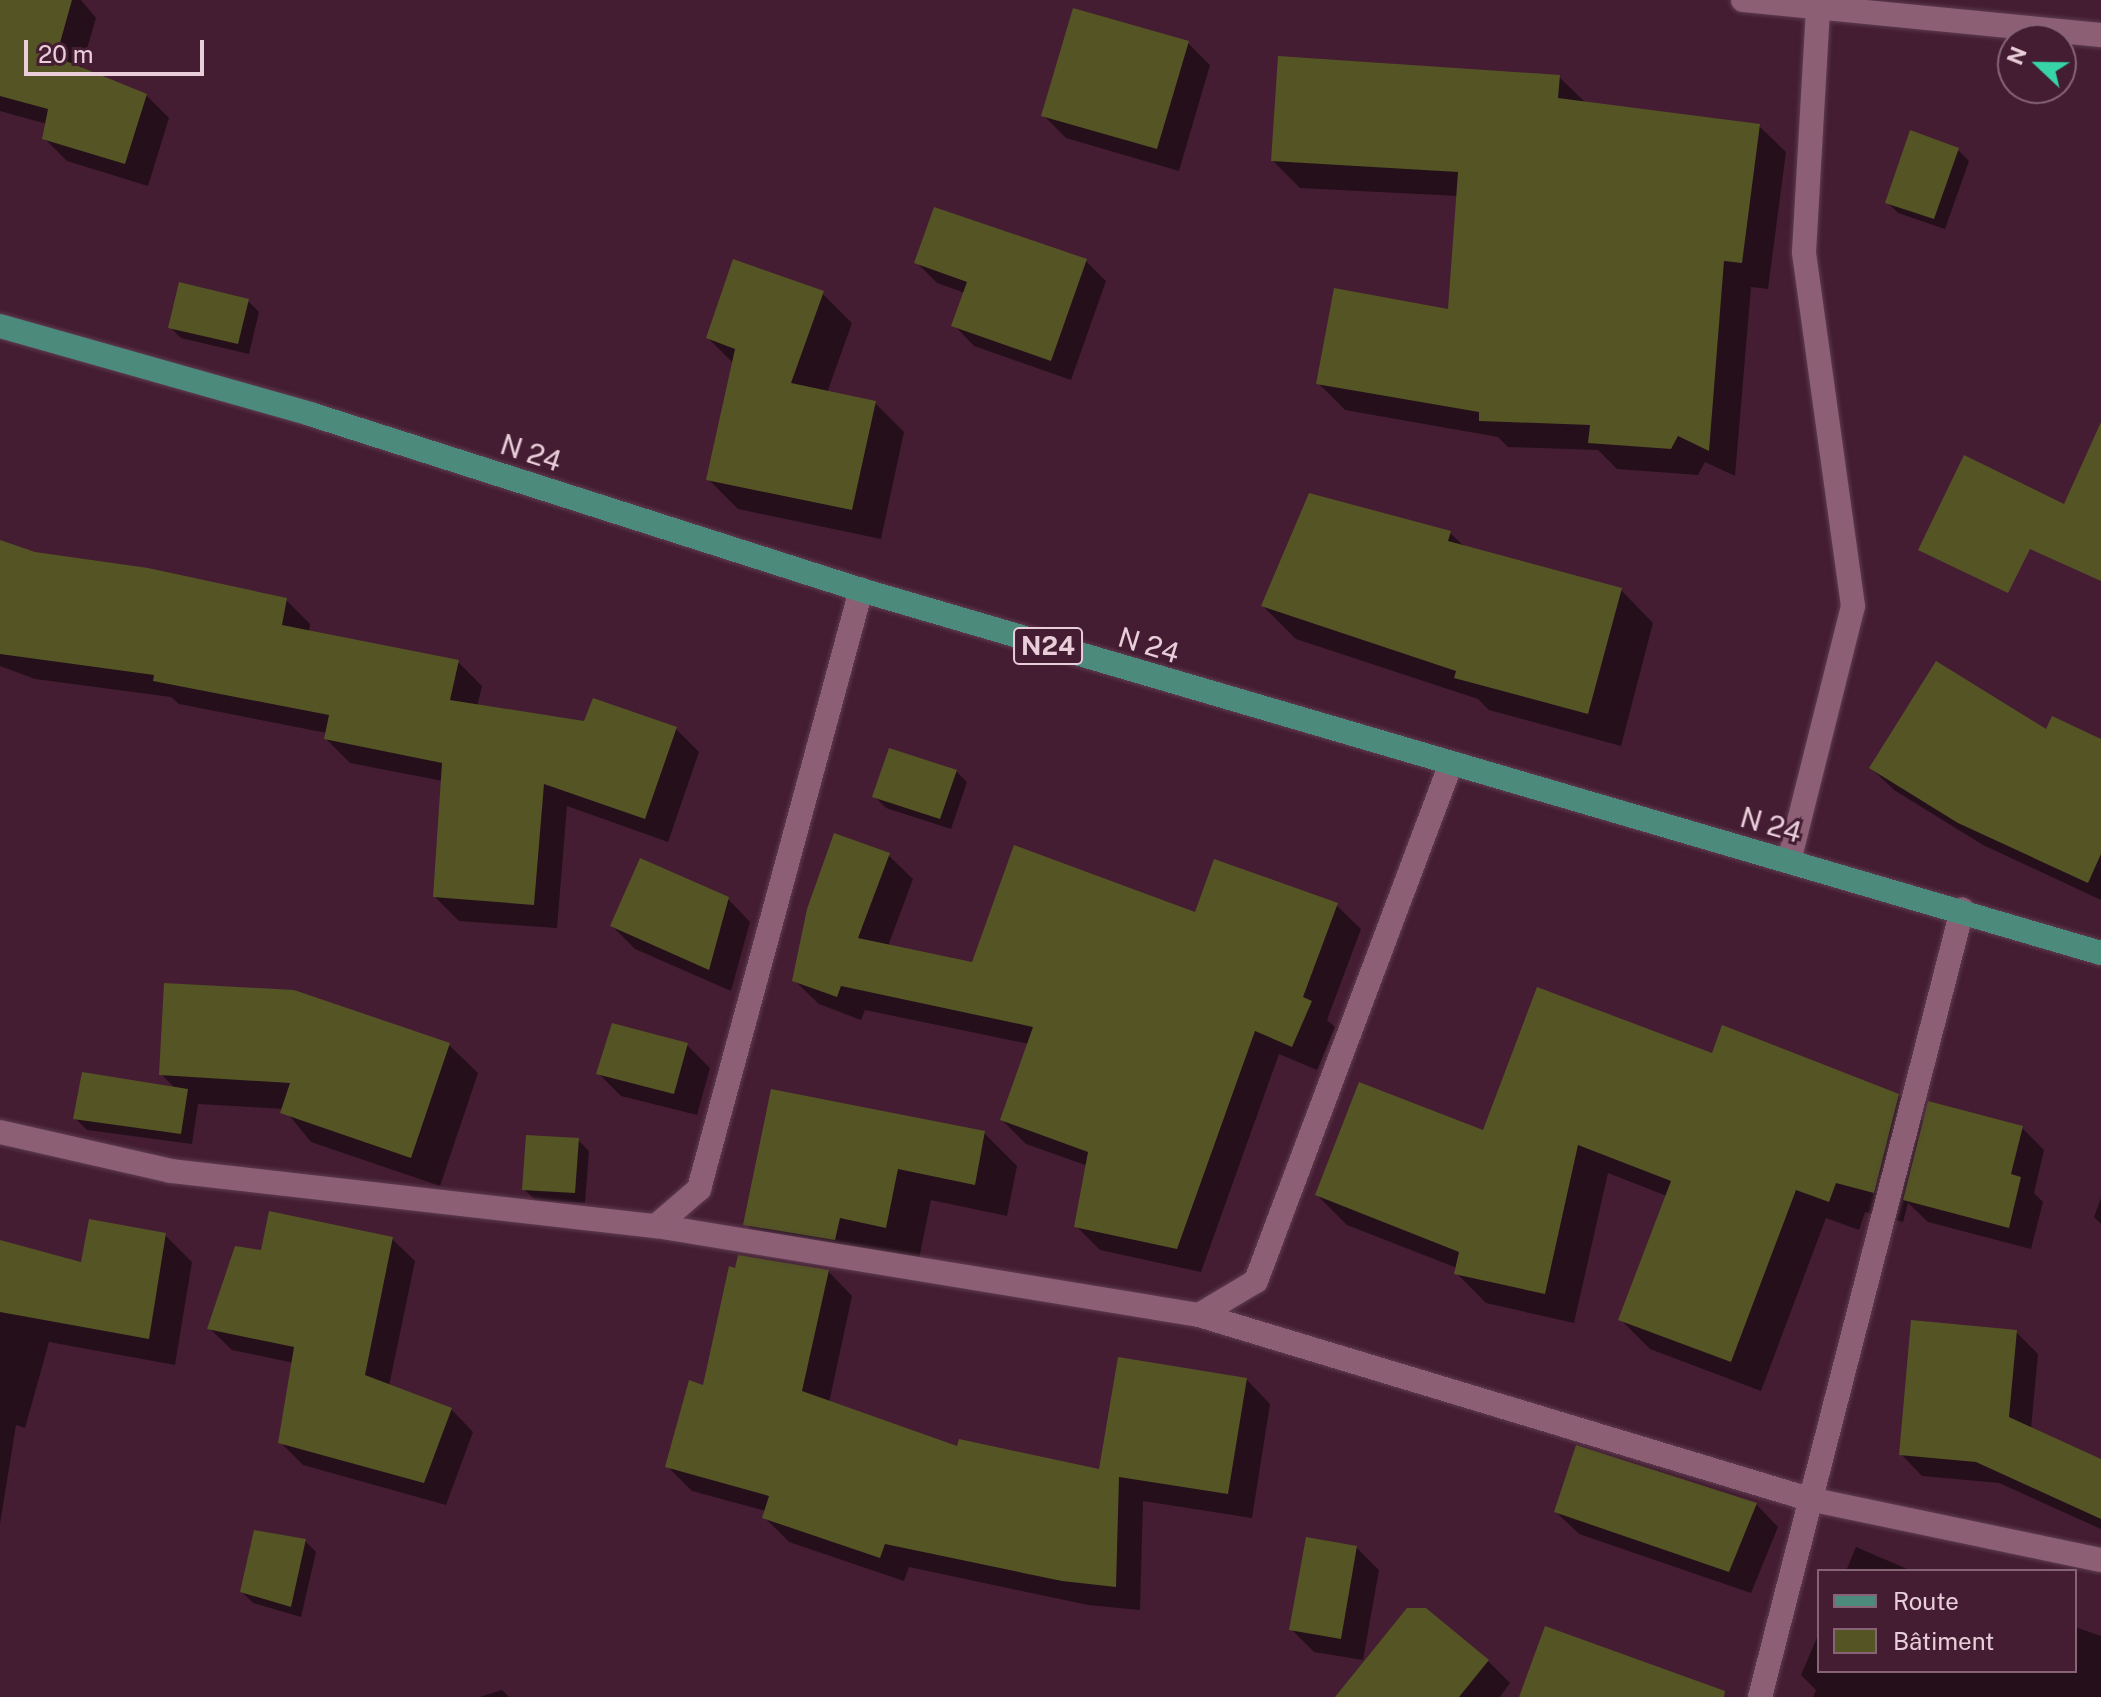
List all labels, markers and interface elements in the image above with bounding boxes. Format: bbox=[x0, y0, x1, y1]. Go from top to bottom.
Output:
scale bar bbox=[28, 24, 208, 74]
north arrow bbox=[1997, 24, 2077, 104]
text: 20 m bbox=[38, 40, 94, 68]
text: N bbox=[2001, 43, 2032, 69]
street label: N 24 bbox=[496, 427, 566, 479]
street label: N 24 bbox=[1114, 620, 1184, 670]
road number: N24 bbox=[1012, 624, 1084, 668]
street label: N 24 bbox=[1736, 800, 1806, 850]
legend bbox=[1817, 1569, 2077, 1673]
text: Route bbox=[1893, 1587, 1959, 1615]
text: Bâtiment bbox=[1893, 1627, 1994, 1655]

